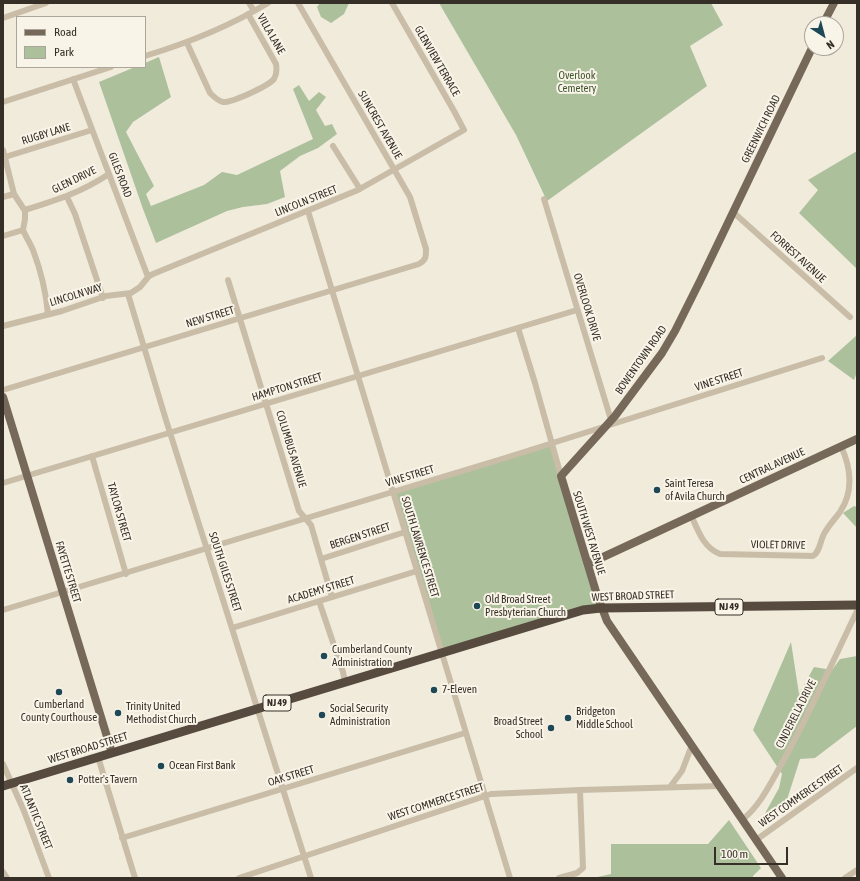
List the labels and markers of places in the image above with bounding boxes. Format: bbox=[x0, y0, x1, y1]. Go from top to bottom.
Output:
place label: Saint Teresa of Avila Church bbox=[665, 477, 725, 503]
marker: Saint Teresa of Avila Church bbox=[652, 485, 662, 495]
place label: Old Broad Street Presbyterian Church bbox=[485, 593, 566, 619]
marker: Old Broad Street Presbyterian Church bbox=[472, 601, 482, 611]
place label: Cumberland County Administration bbox=[332, 643, 412, 669]
marker: Cumberland County Administration bbox=[319, 651, 329, 661]
place label: 7-Eleven bbox=[442, 683, 477, 697]
marker: 7-Eleven bbox=[429, 685, 439, 695]
marker: Cumberland County Courthouse bbox=[54, 687, 64, 697]
place label: Cumberland County Courthouse bbox=[21, 698, 97, 724]
place label: Trinity United Methodist Church bbox=[126, 700, 197, 726]
place label: Social Security Administration bbox=[330, 702, 390, 728]
place label: Bridgeton Middle School bbox=[576, 705, 633, 731]
marker: Trinity United Methodist Church bbox=[113, 708, 123, 718]
marker: Social Security Administration bbox=[317, 710, 327, 720]
marker: Bridgeton Middle School bbox=[563, 713, 573, 723]
place label: Broad Street School bbox=[493, 715, 543, 741]
marker: Broad Street School bbox=[546, 723, 556, 733]
place label: Ocean First Bank bbox=[169, 759, 236, 773]
marker: Ocean First Bank bbox=[156, 761, 166, 771]
place label: Potter's Tavern bbox=[78, 773, 137, 787]
marker: Potter's Tavern bbox=[65, 775, 75, 785]

